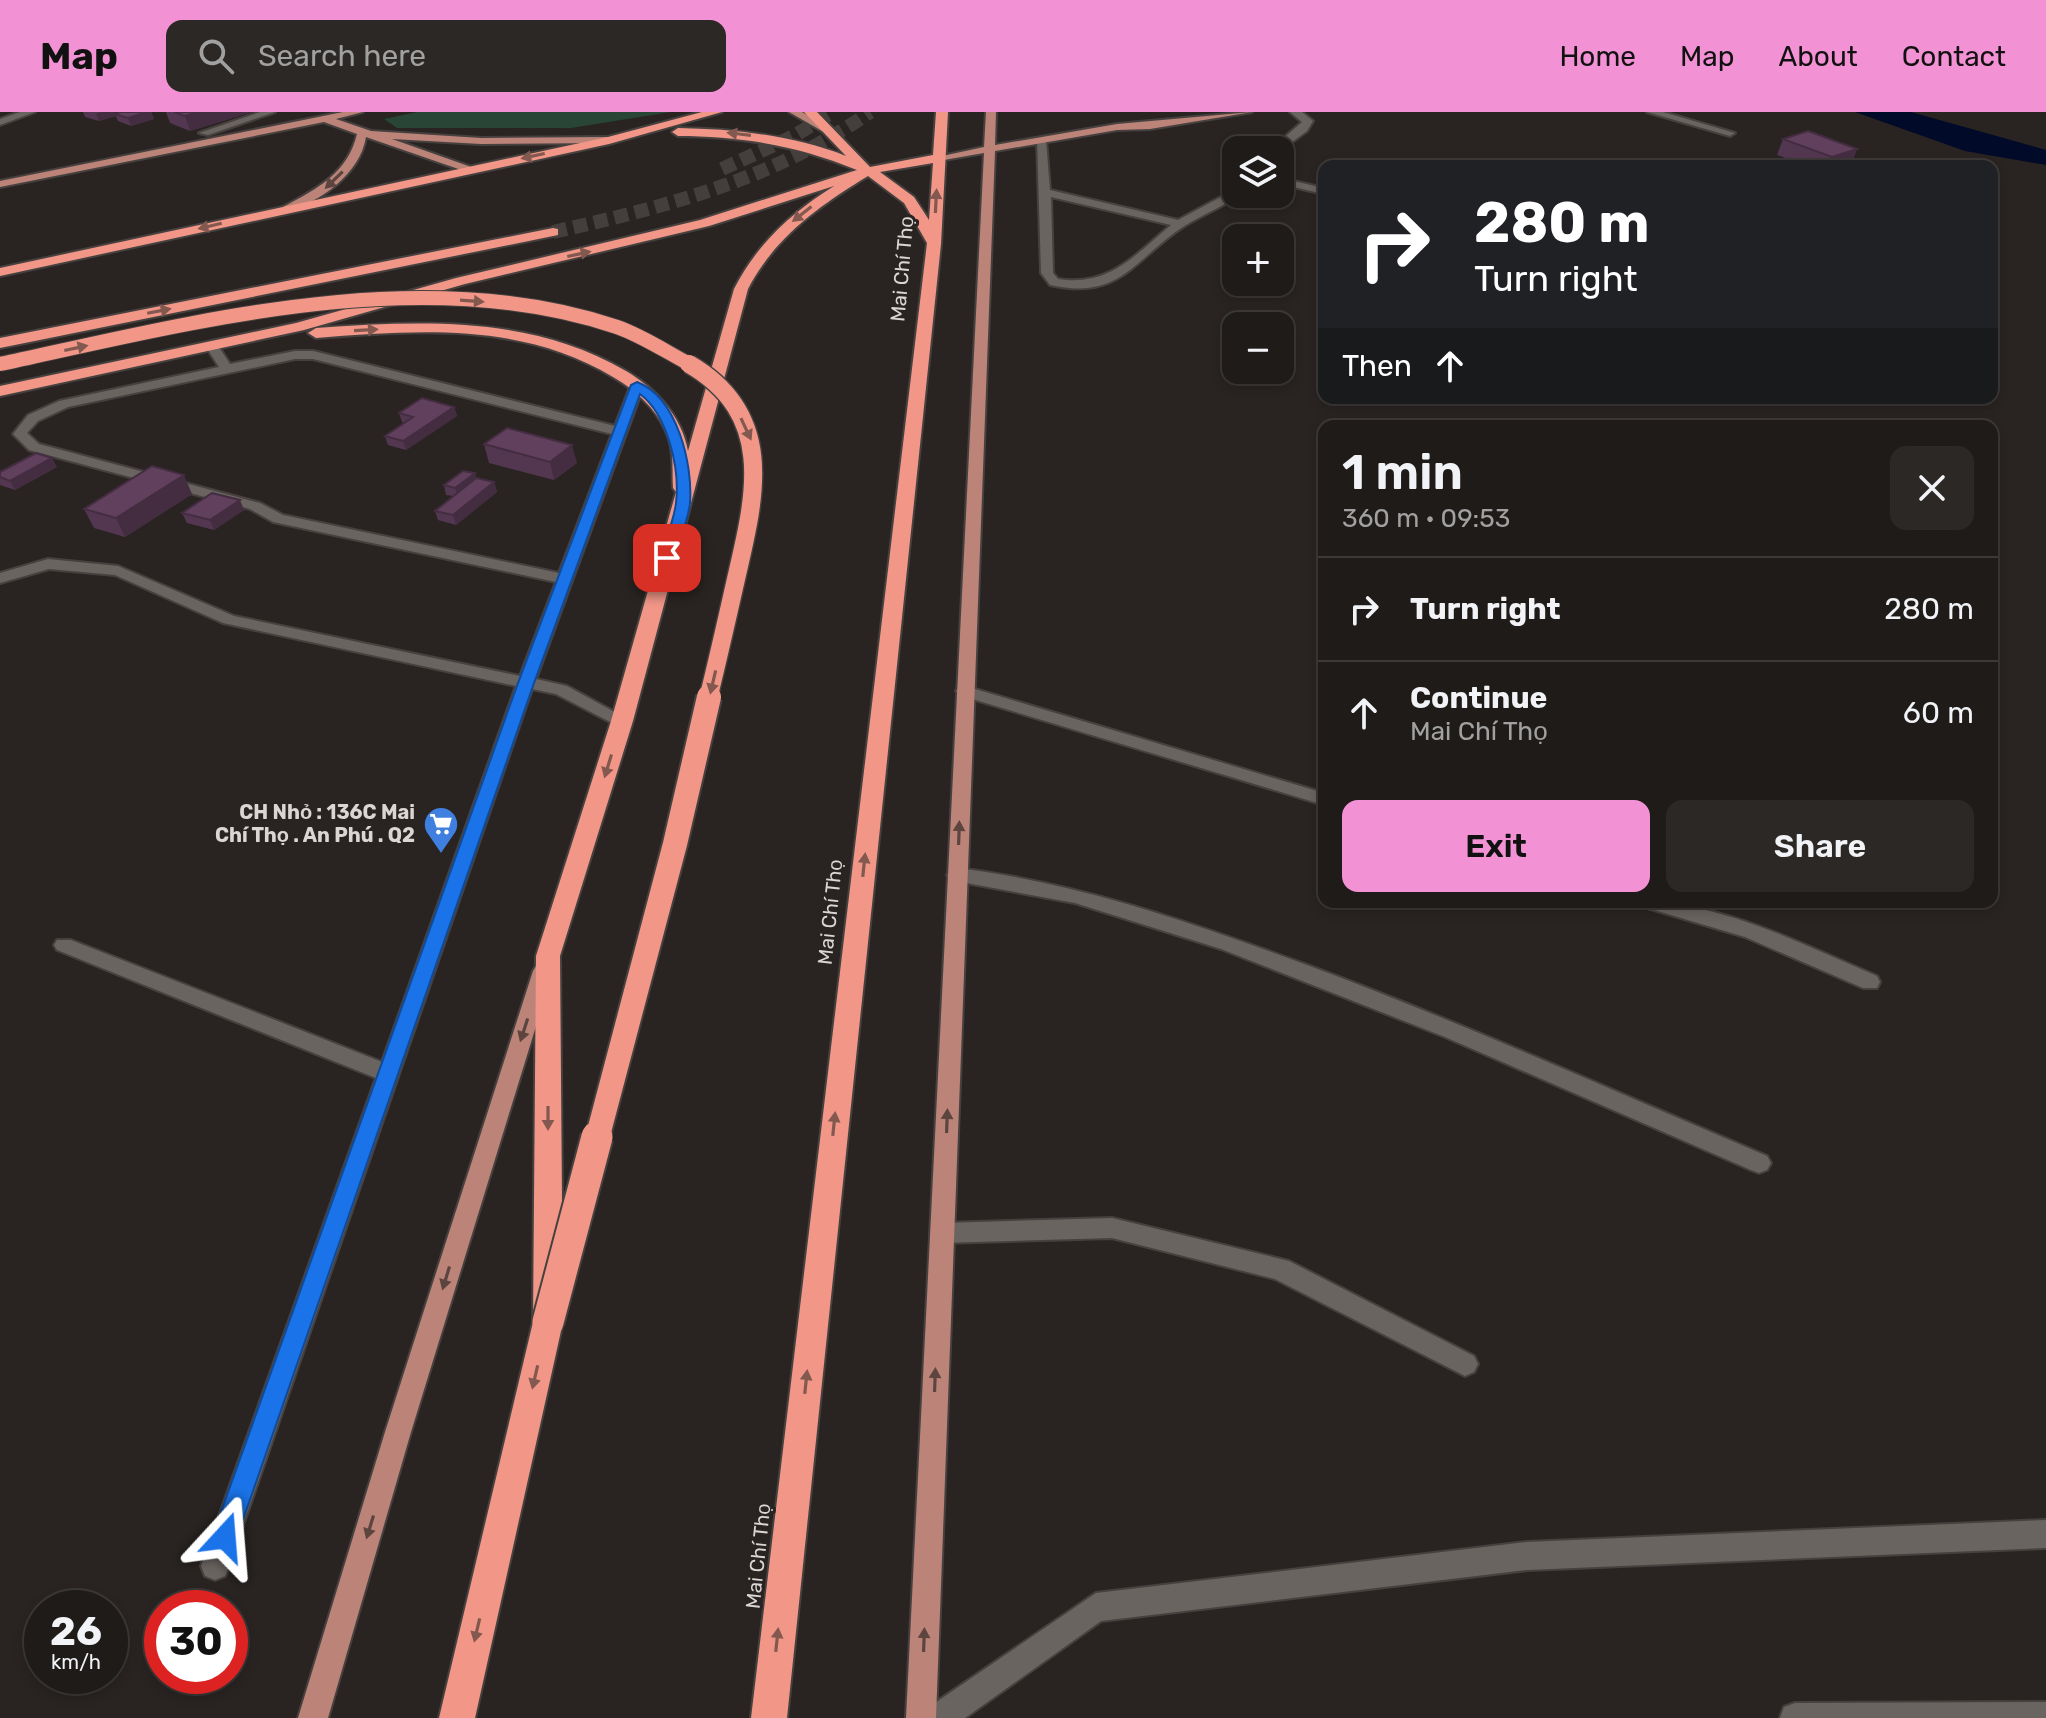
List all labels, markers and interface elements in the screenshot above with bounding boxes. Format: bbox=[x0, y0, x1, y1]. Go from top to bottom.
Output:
search box bbox=[166, 20, 726, 92]
text: Map bbox=[40, 33, 118, 79]
icon: search bbox=[194, 34, 238, 78]
text: Search here bbox=[258, 38, 426, 74]
text: Home bbox=[1559, 40, 1636, 73]
text: Map bbox=[1680, 40, 1734, 73]
text: About bbox=[1778, 40, 1858, 73]
text: Contact bbox=[1902, 40, 2006, 73]
one-way arrow bbox=[726, 128, 751, 141]
map controls bbox=[1222, 136, 1294, 384]
button: layers bbox=[1222, 136, 1294, 208]
one-way arrow bbox=[520, 150, 545, 163]
one-way arrow bbox=[325, 170, 344, 188]
one-way arrow bbox=[930, 188, 943, 213]
text: 280 m bbox=[1474, 190, 1650, 256]
icon: right bbox=[1342, 192, 1446, 296]
one-way arrow bbox=[792, 205, 812, 221]
street label: Mai Chí Thọ bbox=[885, 215, 919, 323]
one-way arrow bbox=[198, 220, 223, 233]
button: + bbox=[1222, 224, 1294, 296]
one-way arrow bbox=[567, 247, 592, 260]
text: Turn right bbox=[1474, 257, 1638, 300]
one-way arrow bbox=[460, 295, 485, 308]
one-way arrow bbox=[147, 304, 172, 317]
button: − bbox=[1222, 312, 1294, 384]
one-way arrow bbox=[354, 323, 379, 336]
one-way arrow bbox=[64, 341, 89, 354]
icon: ahead bbox=[1428, 344, 1472, 388]
text: Then bbox=[1342, 348, 1412, 384]
one-way arrow bbox=[739, 417, 753, 440]
text: 1 min bbox=[1342, 444, 1463, 501]
button: close bbox=[1890, 446, 1974, 530]
text: 360 m · 09:53 bbox=[1342, 503, 1510, 534]
pin bbox=[633, 524, 701, 592]
icon: arrive bbox=[645, 536, 689, 580]
icon: right bbox=[1342, 587, 1386, 631]
text: Turn right bbox=[1410, 591, 1561, 627]
text: 280 m bbox=[1884, 591, 1974, 627]
one-way arrow bbox=[706, 669, 719, 694]
text: Continue bbox=[1410, 680, 1547, 716]
icon: ahead bbox=[1342, 691, 1386, 735]
text: 60 m bbox=[1903, 695, 1974, 731]
text: Mai Chí Thọ bbox=[1410, 716, 1548, 747]
one-way arrow bbox=[601, 754, 614, 778]
place label: CH Nhỏ : 136C Mai Chí Thọ . An Phú . Q2 bbox=[215, 800, 415, 847]
button: Exit bbox=[1342, 800, 1650, 892]
button: Share bbox=[1666, 800, 1974, 892]
supermarket icon: CH Nhỏ : 136C Mai Chí Thọ . An Phú . Q2 bbox=[422, 805, 460, 855]
one-way arrow bbox=[953, 820, 966, 845]
one-way arrow bbox=[857, 852, 870, 877]
street label: Mai Chí Thọ bbox=[813, 858, 847, 966]
one-way arrow bbox=[518, 1019, 530, 1043]
one-way arrow bbox=[542, 1106, 554, 1131]
one-way arrow bbox=[940, 1108, 953, 1133]
one-way arrow bbox=[828, 1111, 841, 1136]
one-way arrow bbox=[440, 1267, 452, 1291]
one-way arrow bbox=[529, 1364, 541, 1389]
one-way arrow bbox=[929, 1367, 942, 1392]
one-way arrow bbox=[799, 1369, 812, 1394]
position arrow bbox=[183, 1495, 267, 1579]
street label: Mai Chí Thọ bbox=[741, 1502, 775, 1610]
one-way arrow bbox=[363, 1515, 376, 1539]
speed limit sign: 30 bbox=[144, 1590, 248, 1694]
text: 26 bbox=[50, 1608, 102, 1655]
one-way arrow bbox=[470, 1618, 483, 1643]
one-way arrow bbox=[918, 1627, 931, 1652]
one-way arrow bbox=[771, 1628, 784, 1653]
text: km/h bbox=[51, 1650, 101, 1674]

